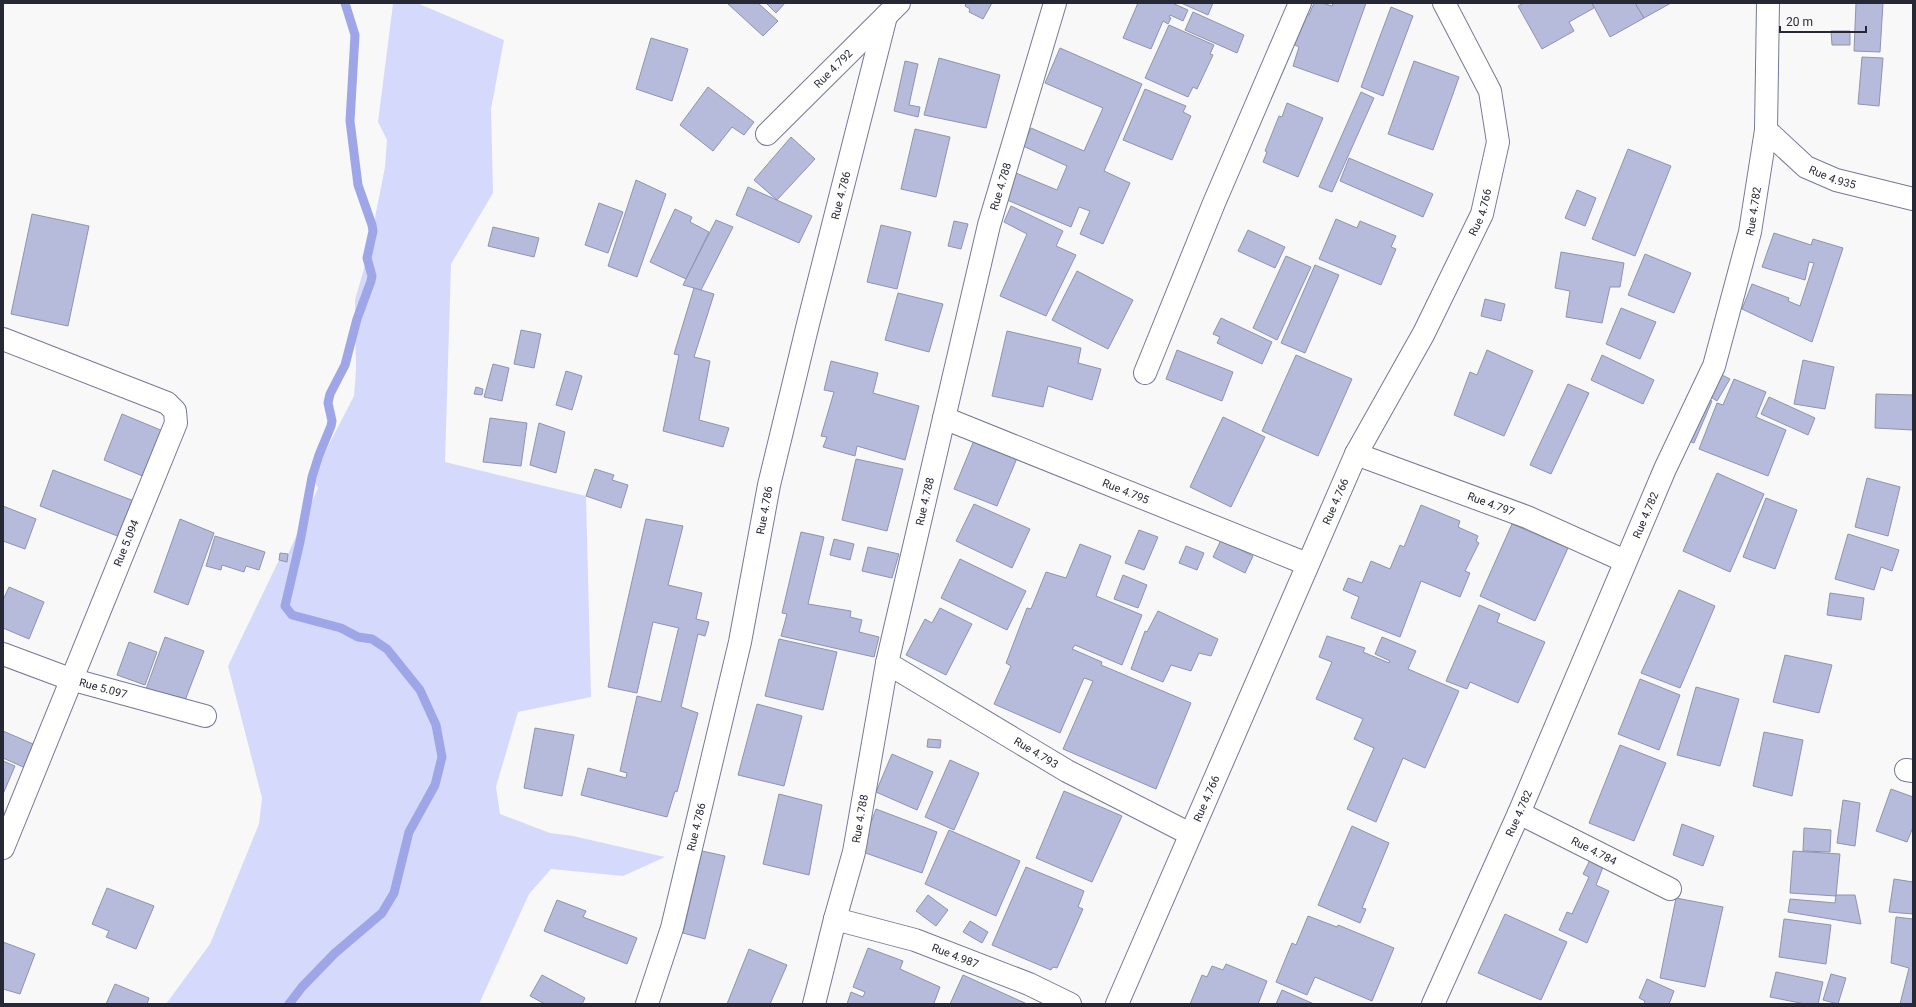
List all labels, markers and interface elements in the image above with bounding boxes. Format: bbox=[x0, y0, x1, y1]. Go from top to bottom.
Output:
scale bar bbox=[1780, 8, 1866, 34]
text: 20 m bbox=[1786, 15, 1813, 29]
street label: Rue 4.792 bbox=[811, 47, 855, 91]
street label: Rue 4.788 bbox=[988, 161, 1014, 212]
street label: Rue 4.935 bbox=[1807, 163, 1857, 192]
street label: Rue 4.786 bbox=[829, 170, 853, 221]
street label: Rue 4.782 bbox=[1743, 186, 1764, 237]
street label: Rue 4.766 bbox=[1466, 188, 1494, 238]
street label: Rue 4.788 bbox=[913, 476, 937, 527]
street label: Rue 4.795 bbox=[1100, 476, 1151, 507]
street label: Rue 4.766 bbox=[1320, 476, 1352, 527]
street label: Rue 4.786 bbox=[754, 485, 776, 536]
street label: Rue 4.797 bbox=[1466, 490, 1516, 519]
street label: Rue 4.782 bbox=[1630, 490, 1661, 541]
street label: Rue 5.094 bbox=[111, 518, 142, 568]
street label: Rue 5.097 bbox=[78, 676, 129, 701]
street label: Rue 4.793 bbox=[1012, 735, 1060, 771]
street label: Rue 4.766 bbox=[1191, 774, 1222, 824]
street label: Rue 4.782 bbox=[1503, 788, 1535, 839]
street label: Rue 4.788 bbox=[850, 793, 871, 844]
street label: Rue 4.786 bbox=[685, 802, 709, 852]
street label: Rue 4.784 bbox=[1569, 834, 1619, 868]
street label: Rue 4.987 bbox=[930, 941, 980, 971]

